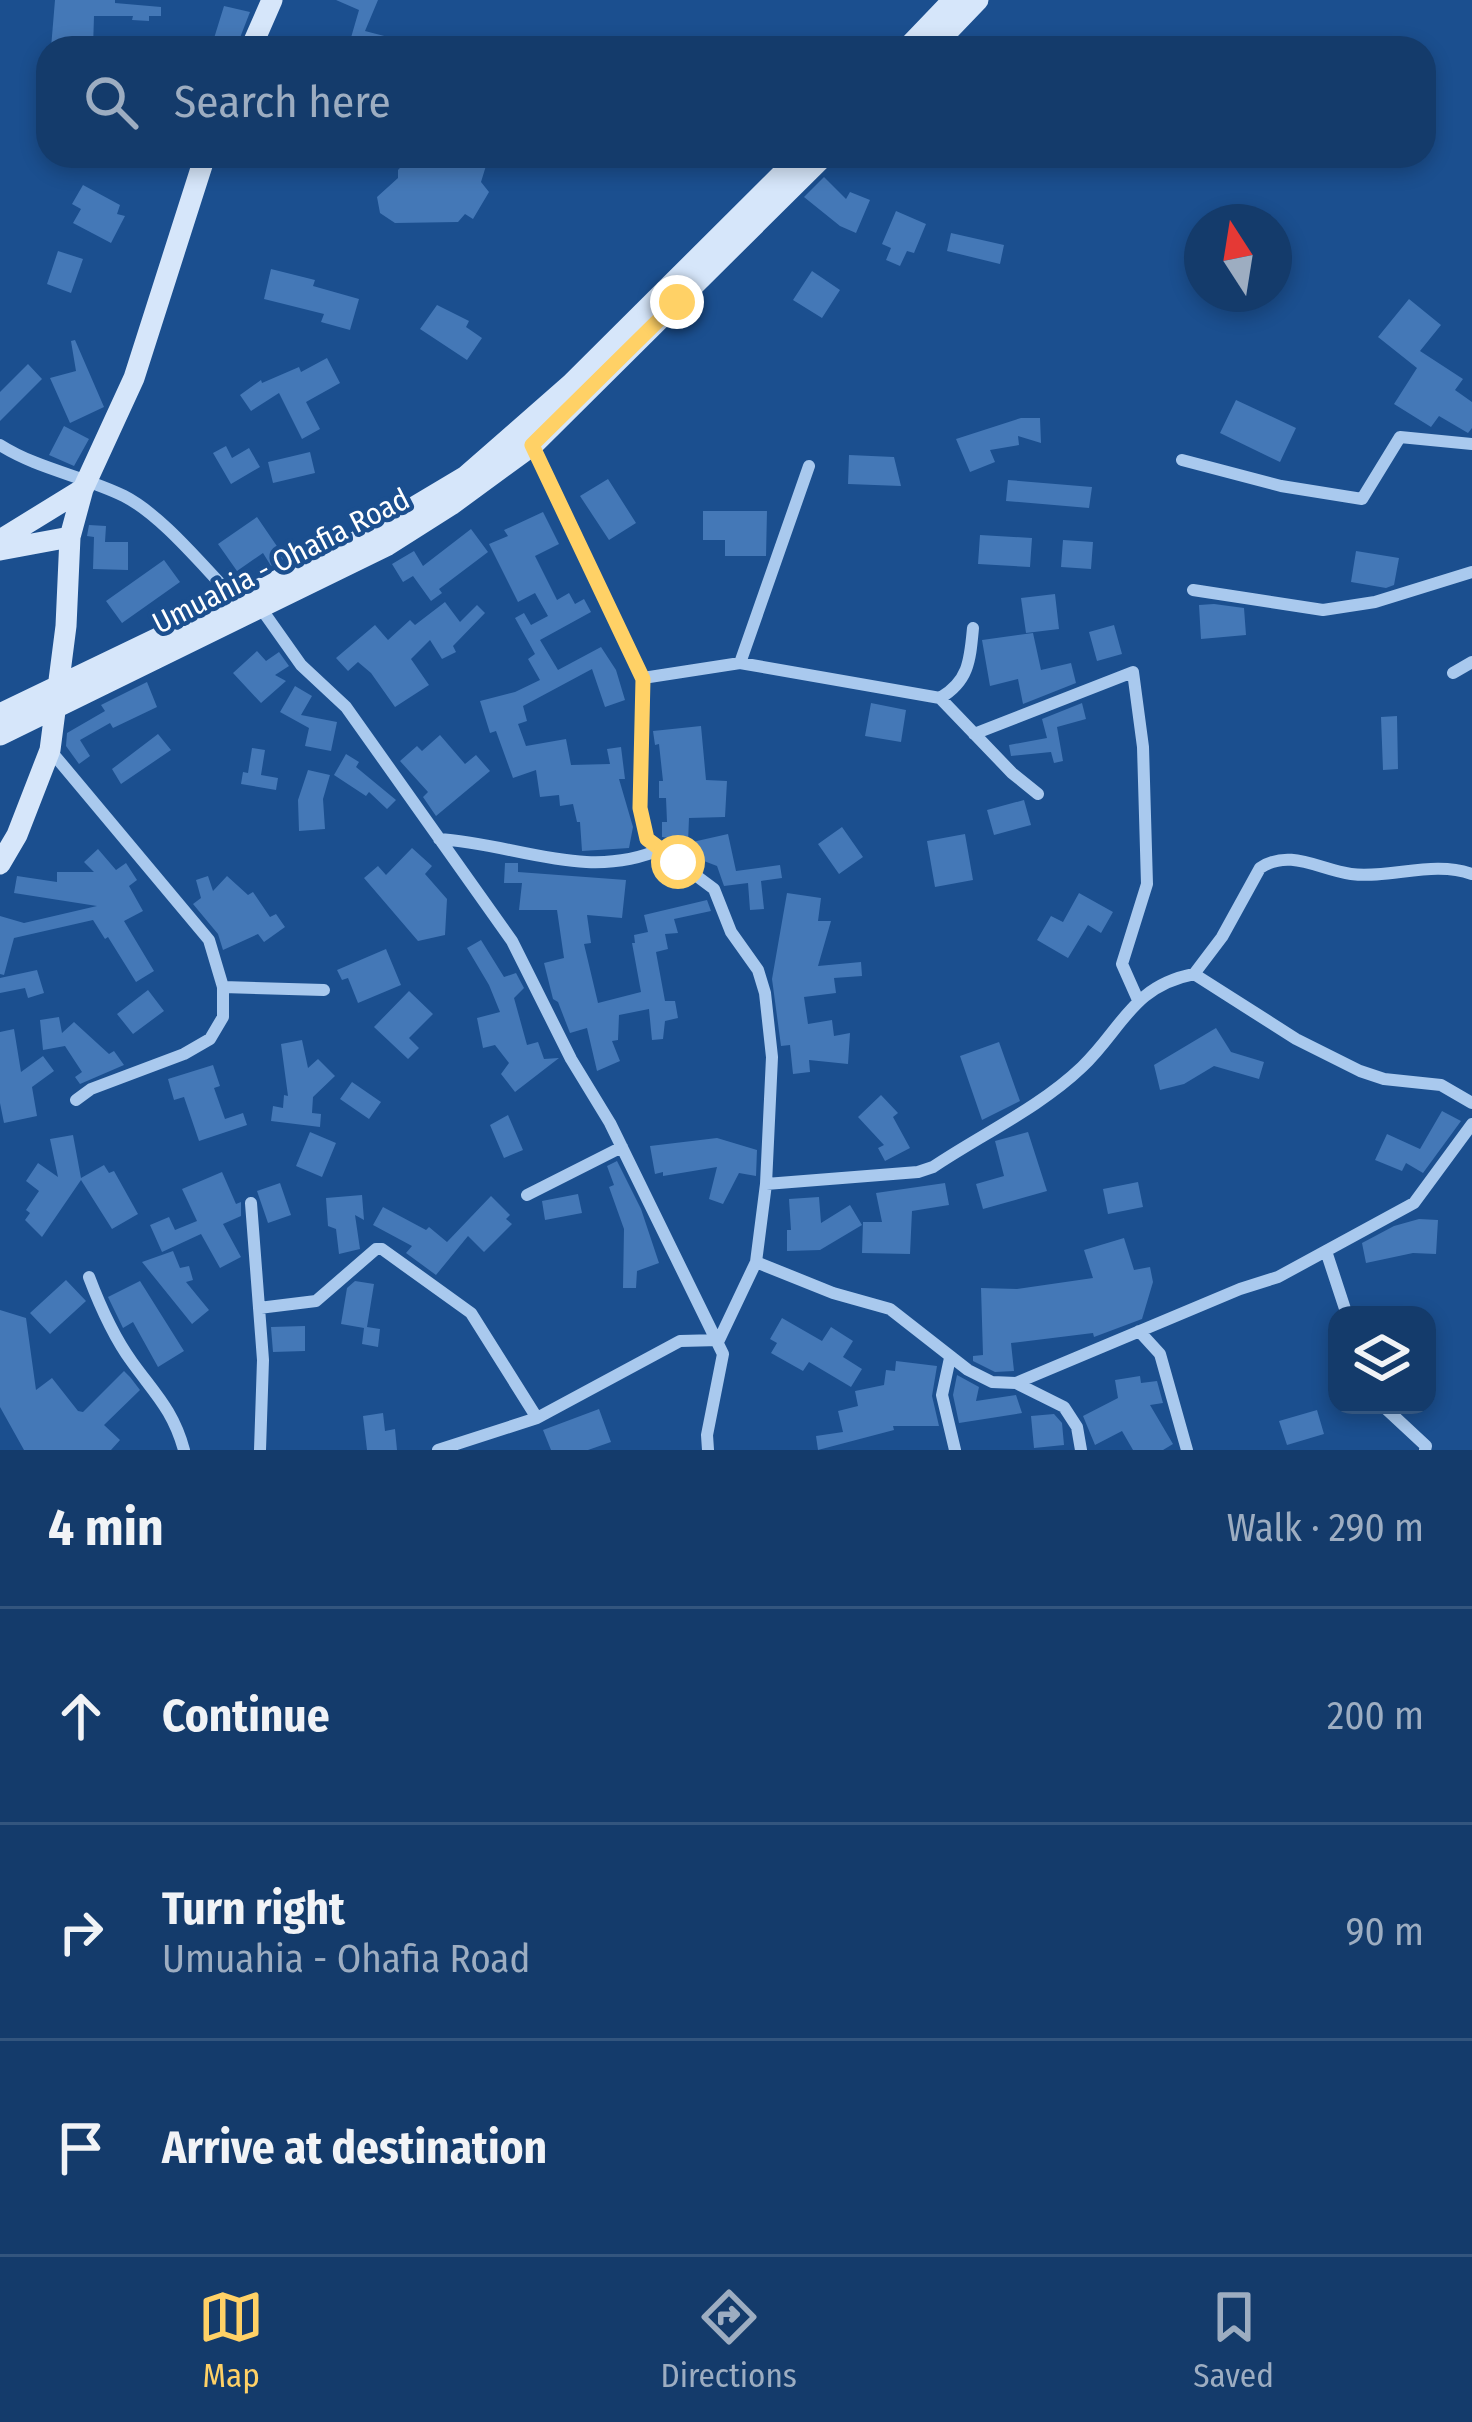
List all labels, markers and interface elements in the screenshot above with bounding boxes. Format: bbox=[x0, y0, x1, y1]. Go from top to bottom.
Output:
search box bbox=[36, 36, 1436, 168]
icon: search bbox=[78, 69, 144, 135]
text: Search here bbox=[174, 75, 391, 129]
north arrow bbox=[1184, 204, 1292, 312]
route end bbox=[650, 275, 704, 329]
street label: Umuahia - Ohafia Road bbox=[147, 481, 415, 641]
route start bbox=[651, 835, 705, 889]
map controls bbox=[1328, 1306, 1436, 1414]
button: layers bbox=[1328, 1306, 1436, 1414]
text: 4 min bbox=[48, 1497, 164, 1559]
text: Walk · 290 m bbox=[1227, 1505, 1424, 1551]
icon: ahead bbox=[48, 1683, 114, 1749]
text: Continue bbox=[162, 1689, 330, 1743]
text: 200 m bbox=[1327, 1693, 1424, 1739]
text: Turn right bbox=[162, 1882, 345, 1936]
icon: right bbox=[48, 1899, 114, 1965]
text: 90 m bbox=[1346, 1909, 1424, 1955]
text: Umuahia - Ohafia Road bbox=[162, 1936, 530, 1982]
icon: arrive bbox=[48, 2115, 114, 2181]
text: Arrive at destination bbox=[162, 2121, 547, 2175]
tab: Map bbox=[198, 2284, 264, 2396]
tab: Directions bbox=[660, 2284, 797, 2396]
tab: Saved bbox=[1193, 2284, 1274, 2396]

